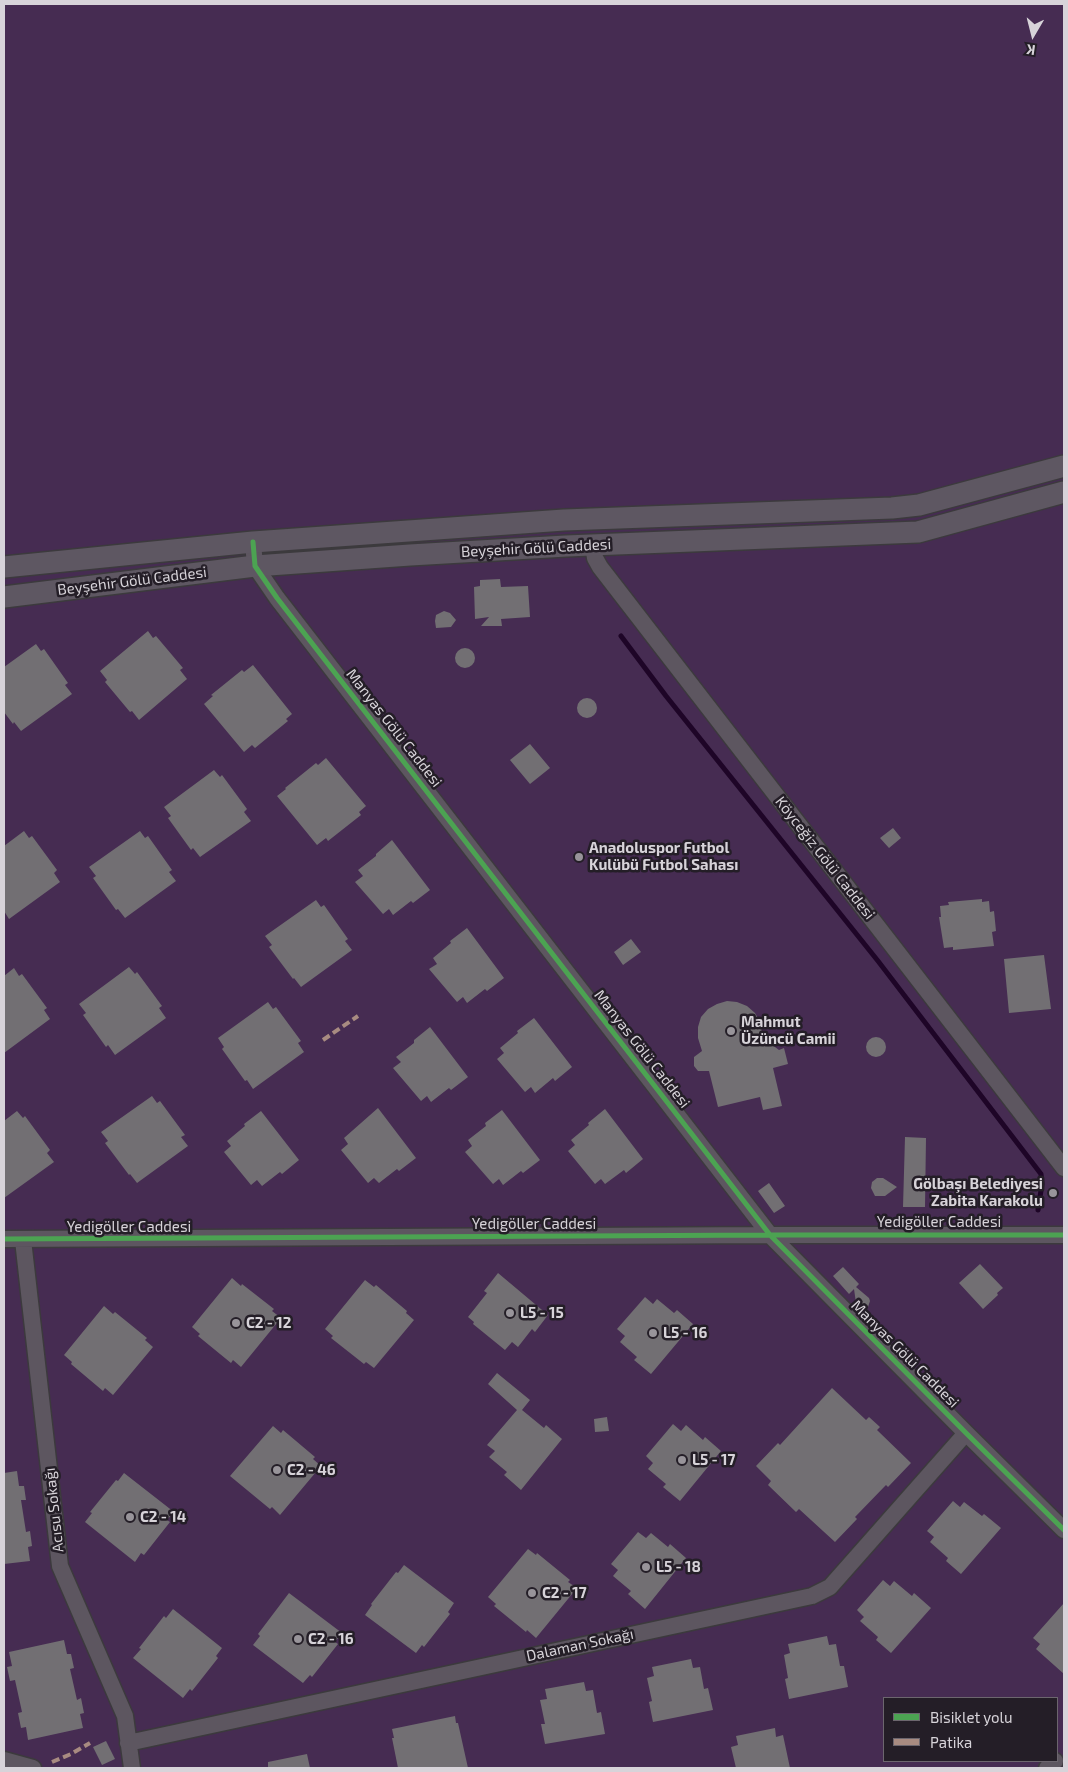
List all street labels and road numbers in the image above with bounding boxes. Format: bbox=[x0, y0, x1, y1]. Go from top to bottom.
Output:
street label: Beyşehir Gölü Caddesi bbox=[460, 535, 612, 561]
street label: Beyşehir Gölü Caddesi bbox=[56, 563, 208, 599]
street label: Manyas Gölü Caddesi bbox=[342, 665, 446, 791]
street label: Köyceğiz Gölü Caddesi bbox=[771, 793, 879, 923]
street label: Manyas Gölü Caddesi bbox=[590, 986, 694, 1112]
street label: Yedigöller Caddesi bbox=[877, 1213, 1001, 1231]
street label: Yedigöller Caddesi bbox=[472, 1215, 596, 1233]
street label: Yedigöller Caddesi bbox=[67, 1218, 191, 1236]
street label: Manyas Gölü Caddesi bbox=[847, 1296, 963, 1412]
street label: Acısu Sokağı bbox=[41, 1467, 67, 1553]
street label: Dalaman Sokağı bbox=[525, 1625, 635, 1665]

